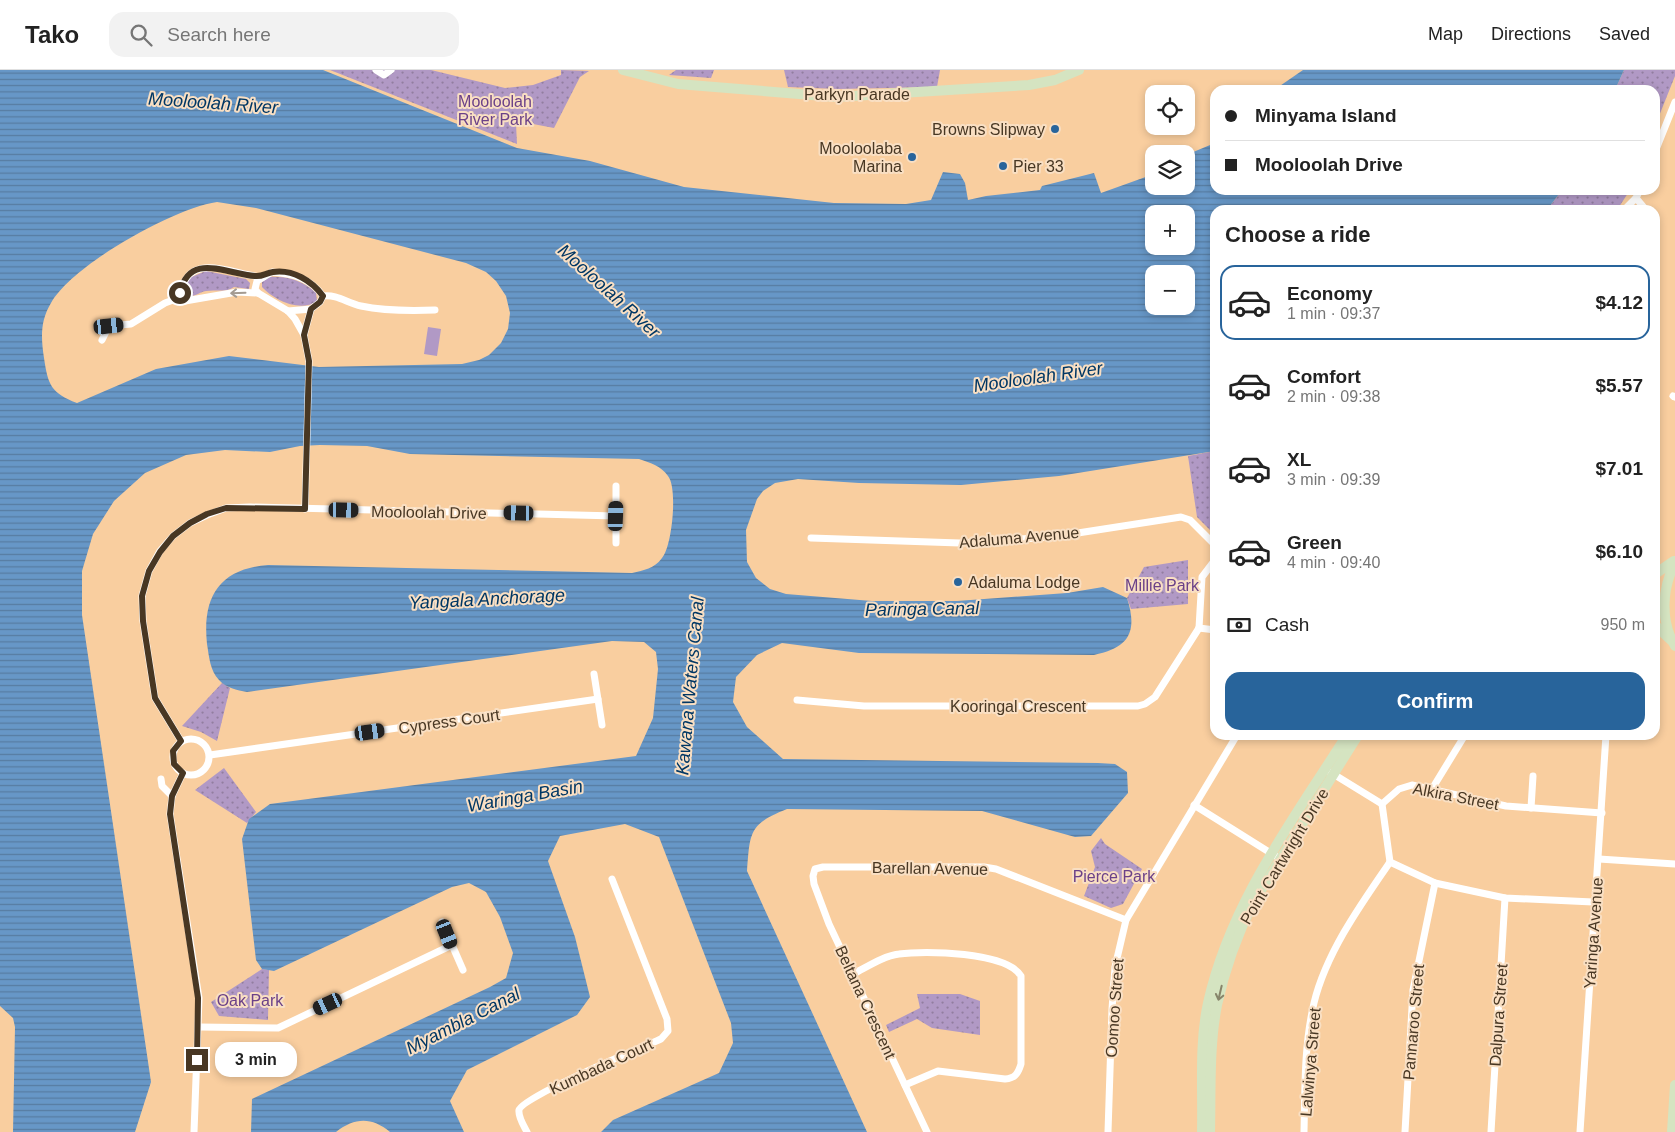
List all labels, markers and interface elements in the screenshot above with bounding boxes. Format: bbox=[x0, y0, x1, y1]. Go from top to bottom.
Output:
search box bbox=[109, 12, 459, 57]
text: Tako bbox=[25, 21, 79, 48]
icon: search bbox=[127, 21, 155, 49]
text: Search here bbox=[167, 24, 271, 45]
text: Map bbox=[1428, 24, 1463, 44]
text: Directions bbox=[1491, 24, 1571, 44]
text: Saved bbox=[1599, 24, 1650, 44]
map controls bbox=[1145, 85, 1195, 315]
button: locate bbox=[1145, 85, 1195, 135]
street label: Parkyn Parade bbox=[804, 86, 910, 103]
water label: Mooloolah River bbox=[147, 88, 280, 118]
park label: Mooloolah River Park bbox=[458, 93, 533, 128]
text: Minyama Island bbox=[1255, 105, 1397, 126]
place label: Browns Slipway bbox=[932, 121, 1045, 138]
marker: Browns Slipway bbox=[1049, 123, 1061, 135]
place label: Mooloolaba Marina bbox=[819, 140, 902, 175]
button: layers bbox=[1145, 145, 1195, 195]
marker: Mooloolaba Marina bbox=[906, 151, 918, 163]
text: Mooloolah Drive bbox=[1255, 154, 1403, 175]
place label: Pier 33 bbox=[1013, 158, 1064, 175]
marker: Pier 33 bbox=[997, 160, 1009, 172]
button: + bbox=[1145, 205, 1195, 255]
text: Choose a ride bbox=[1225, 222, 1370, 247]
water label: Mooloolah River bbox=[554, 240, 665, 343]
button: − bbox=[1145, 265, 1195, 315]
icon: car bbox=[1227, 280, 1272, 325]
route start bbox=[169, 282, 191, 304]
text: Economy bbox=[1287, 283, 1373, 304]
one-way arrow bbox=[231, 288, 247, 298]
text: $4.12 bbox=[1595, 292, 1643, 313]
text: 1 min · 09:37 bbox=[1287, 305, 1380, 322]
car bbox=[93, 317, 124, 335]
water label: Mooloolah River bbox=[972, 358, 1105, 396]
icon: car bbox=[1227, 363, 1272, 408]
text: Comfort bbox=[1287, 366, 1361, 387]
text: $5.57 bbox=[1595, 375, 1643, 396]
text: 2 min · 09:38 bbox=[1287, 388, 1380, 405]
icon: car bbox=[1227, 446, 1272, 491]
text: XL bbox=[1287, 449, 1311, 470]
text: $7.01 bbox=[1595, 458, 1643, 479]
text: 3 min · 09:39 bbox=[1287, 471, 1380, 488]
car bbox=[607, 501, 624, 531]
car bbox=[328, 502, 359, 518]
street label: Mooloolah Drive bbox=[371, 503, 487, 522]
car bbox=[503, 505, 534, 521]
street label: Adaluma Avenue bbox=[958, 524, 1080, 551]
icon: car bbox=[1227, 529, 1272, 574]
text: Green bbox=[1287, 532, 1342, 553]
text: $6.10 bbox=[1595, 541, 1643, 562]
text: 4 min · 09:40 bbox=[1287, 554, 1380, 571]
place label: Adaluma Lodge bbox=[968, 574, 1080, 591]
marker: Adaluma Lodge bbox=[952, 576, 964, 588]
park label: Millie Park bbox=[1125, 577, 1200, 594]
water label: Yangala Anchorage bbox=[409, 585, 565, 613]
water label: Kawana Waters Canal bbox=[672, 595, 708, 776]
water label: Paringa Canal bbox=[865, 598, 980, 620]
icon: cash bbox=[1225, 611, 1253, 639]
text: Cash bbox=[1265, 614, 1309, 635]
text: 950 m bbox=[1601, 616, 1645, 633]
button: Confirm bbox=[1225, 672, 1645, 730]
street label: Kooringal Crescent bbox=[950, 698, 1087, 715]
street label: Cypress Court bbox=[397, 706, 501, 737]
car bbox=[354, 722, 385, 742]
water label: Waringa Basin bbox=[466, 776, 584, 816]
street label: Alkira Street bbox=[1412, 780, 1501, 813]
street label: Point Cartwright Drive bbox=[1237, 785, 1332, 927]
street label: Barellan Avenue bbox=[872, 859, 988, 878]
park label: Pierce Park bbox=[1073, 868, 1156, 885]
street label: Yaringa Avenue bbox=[1581, 877, 1606, 989]
car bbox=[434, 917, 459, 951]
street label: Beltana Crescent bbox=[832, 943, 899, 1062]
street label: Oomoo Street bbox=[1103, 957, 1126, 1058]
street label: Dalpura Street bbox=[1486, 962, 1511, 1067]
street label: Pannaroo Street bbox=[1400, 963, 1427, 1081]
water label: Myambla Canal bbox=[403, 983, 524, 1058]
one-way arrow bbox=[1215, 984, 1224, 1000]
car bbox=[311, 991, 344, 1017]
park label: Oak Park bbox=[217, 992, 284, 1009]
street label: Lalwinya Street bbox=[1297, 1006, 1324, 1117]
street label: Kumbada Court bbox=[547, 1035, 656, 1098]
callout: 3 min bbox=[214, 1042, 297, 1078]
route end bbox=[186, 1049, 208, 1071]
text: 3 min bbox=[235, 1051, 277, 1068]

